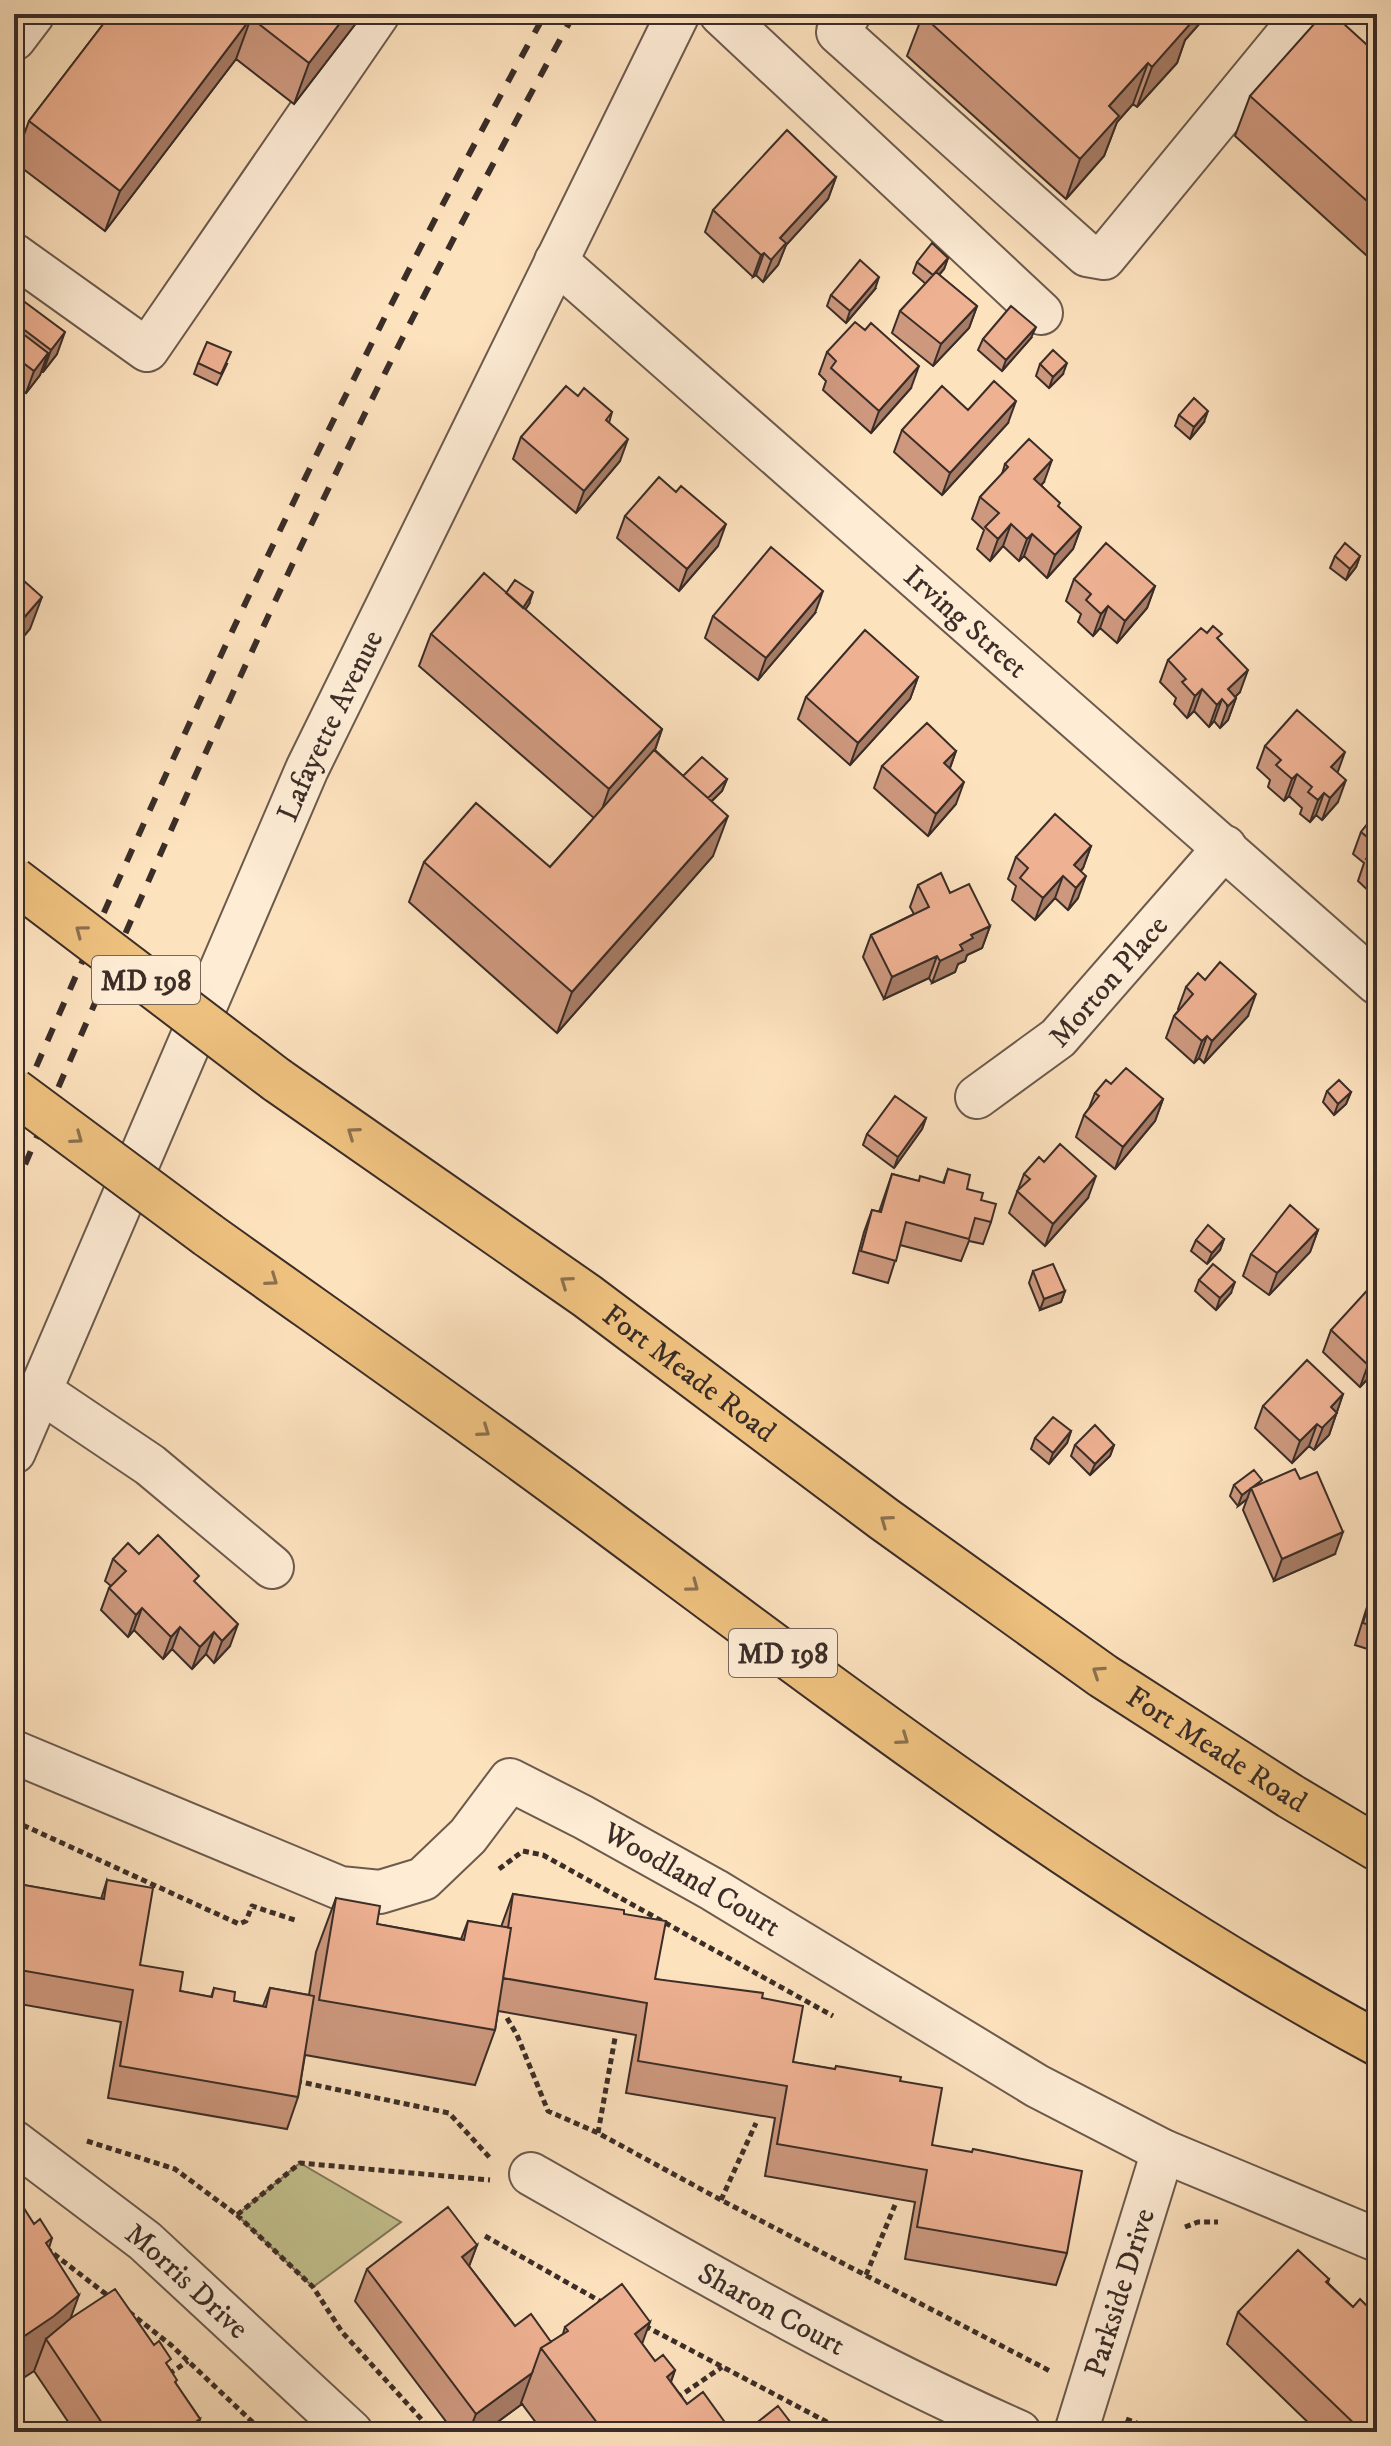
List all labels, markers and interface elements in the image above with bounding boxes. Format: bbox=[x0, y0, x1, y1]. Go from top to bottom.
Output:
street label: Irving Street bbox=[896, 558, 1035, 687]
street label: Lafayette Avenue bbox=[270, 624, 392, 828]
street label: Morton Place bbox=[1041, 908, 1177, 1056]
one-way arrow bbox=[76, 927, 90, 941]
road number: MD 198 bbox=[92, 956, 200, 1004]
one-way arrow bbox=[68, 1128, 82, 1143]
one-way arrow bbox=[347, 1128, 361, 1143]
one-way arrow bbox=[263, 1270, 278, 1285]
one-way arrow bbox=[561, 1277, 575, 1292]
street label: Fort Meade Road bbox=[595, 1297, 783, 1451]
one-way arrow bbox=[475, 1421, 490, 1436]
one-way arrow bbox=[881, 1516, 895, 1531]
one-way arrow bbox=[684, 1576, 699, 1590]
road number: MD 198 bbox=[729, 1629, 837, 1677]
one-way arrow bbox=[1092, 1667, 1106, 1682]
street label: Fort Meade Road bbox=[1119, 1679, 1313, 1822]
one-way arrow bbox=[894, 1729, 908, 1744]
street label: Woodland Court bbox=[595, 1814, 787, 1946]
street label: Parkside Drive bbox=[1077, 2204, 1164, 2382]
street label: Morris Drive bbox=[117, 2216, 256, 2348]
street label: Sharon Court bbox=[691, 2255, 851, 2365]

